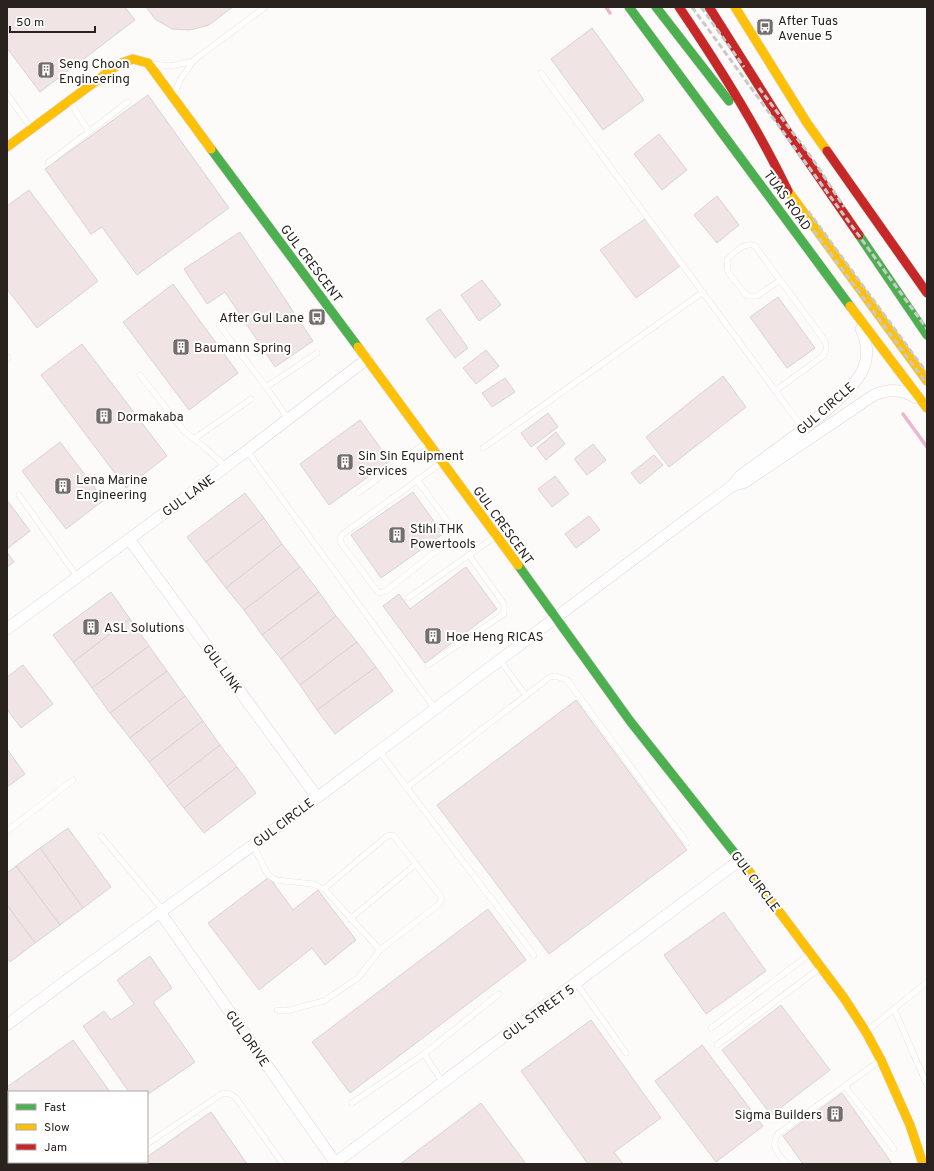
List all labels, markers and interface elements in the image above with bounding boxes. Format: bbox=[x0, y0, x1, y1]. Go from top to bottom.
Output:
scale bar bbox=[10, 8, 95, 34]
place label: After Tuas Avenue 5 bbox=[778, 14, 838, 45]
text: 50 m bbox=[16, 15, 44, 31]
bus stop icon: After Tuas Avenue 5 bbox=[755, 17, 775, 37]
place label: Seng Choon Engineering bbox=[59, 57, 130, 88]
building icon: Seng Choon Engineering bbox=[36, 60, 56, 80]
street label: TUAS ROAD bbox=[759, 168, 814, 234]
street label: GUL CRESCENT bbox=[276, 222, 345, 306]
bus stop icon: After Gul Lane bbox=[307, 307, 327, 327]
place label: After Gul Lane bbox=[219, 311, 304, 327]
building icon: Baumann Spring bbox=[171, 337, 191, 357]
place label: Baumann Spring bbox=[194, 341, 291, 357]
street label: GUL CIRCLE bbox=[794, 380, 859, 439]
building icon: Dormakaba bbox=[94, 406, 114, 426]
place label: Dormakaba bbox=[117, 410, 184, 426]
place label: Sin Sin Equipment Services bbox=[358, 449, 464, 480]
building icon: Sin Sin Equipment Services bbox=[335, 452, 355, 472]
street label: GUL LANE bbox=[160, 472, 219, 521]
place label: Lena Marine Engineering bbox=[76, 473, 148, 504]
building icon: Lena Marine Engineering bbox=[53, 476, 73, 496]
street label: GUL CRESCENT bbox=[469, 484, 536, 569]
place label: Stihl THK Powertools bbox=[410, 522, 476, 553]
building icon: Stihl THK Powertools bbox=[387, 525, 407, 545]
building icon: ASL Solutions bbox=[81, 617, 101, 637]
place label: ASL Solutions bbox=[104, 621, 185, 637]
building icon: Hoe Heng RICAS bbox=[423, 626, 443, 646]
place label: Hoe Heng RICAS bbox=[446, 630, 544, 646]
street label: GUL LINK bbox=[198, 642, 244, 697]
street label: GUL CIRCLE bbox=[251, 796, 318, 852]
street label: GUL CIRCLE bbox=[726, 849, 782, 916]
street label: GUL STREET 5 bbox=[500, 982, 578, 1045]
street label: GUL DRIVE bbox=[221, 1008, 272, 1070]
legend bbox=[8, 1091, 148, 1163]
text: Fast bbox=[44, 1100, 66, 1116]
building icon: Sigma Builders bbox=[825, 1104, 845, 1124]
place label: Sigma Builders bbox=[735, 1108, 822, 1124]
text: Slow bbox=[44, 1120, 70, 1136]
text: Jam bbox=[44, 1140, 67, 1156]

